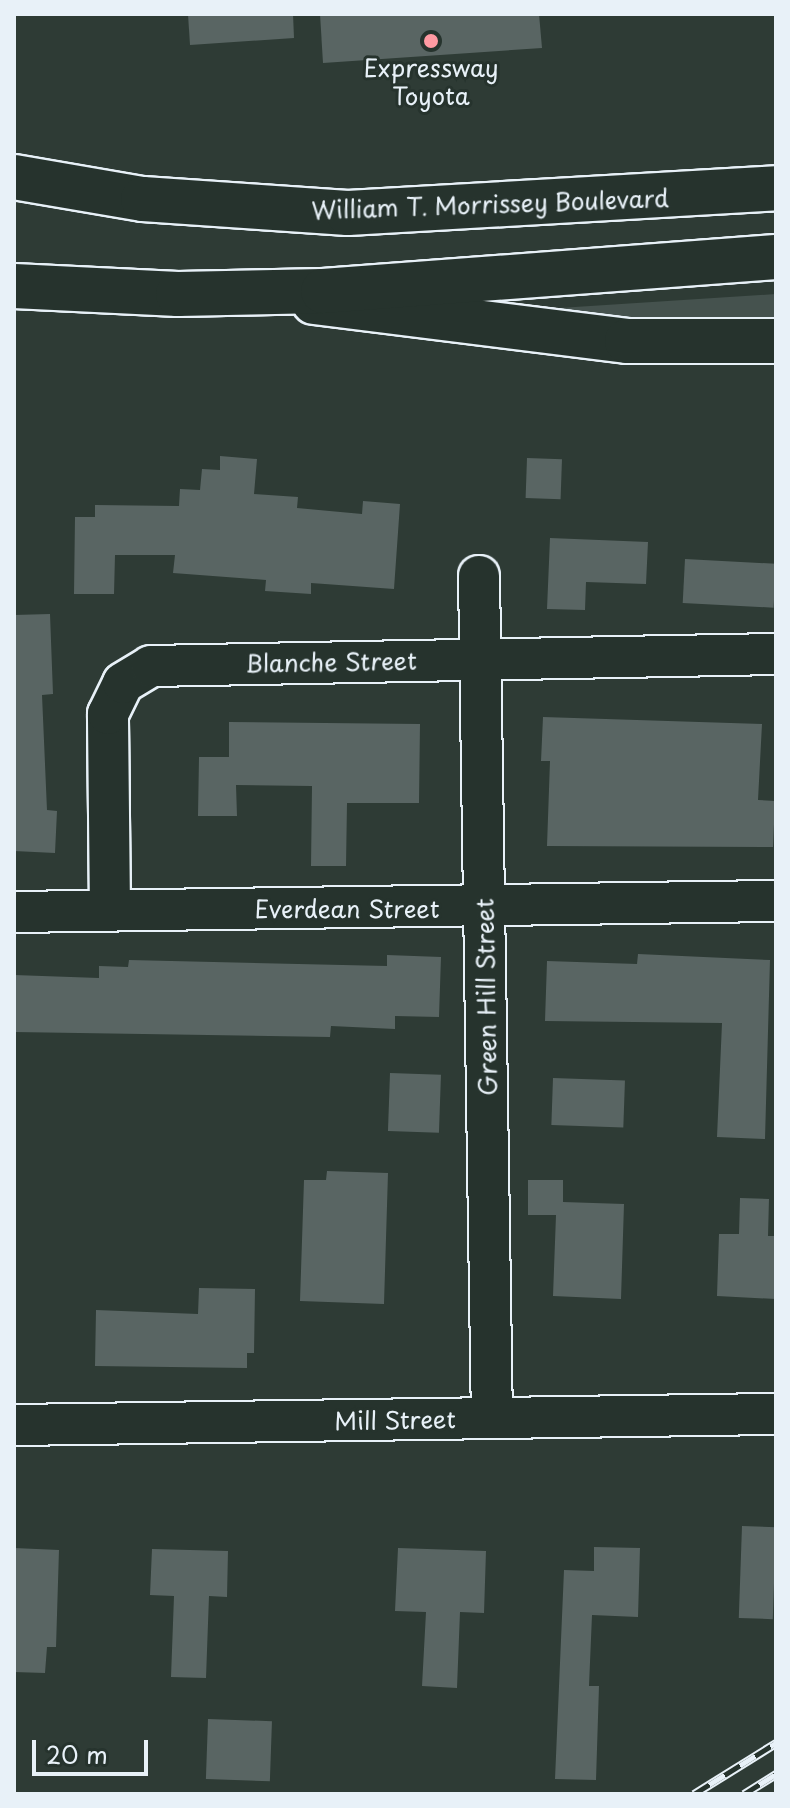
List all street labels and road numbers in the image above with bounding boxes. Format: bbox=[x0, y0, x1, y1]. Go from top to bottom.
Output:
street label: William T. Morrissey Boulevard bbox=[310, 183, 670, 225]
street label: Blanche Street bbox=[245, 646, 417, 678]
street label: Everdean Street bbox=[254, 895, 440, 923]
street label: Green Hill Street bbox=[470, 897, 502, 1097]
street label: Mill Street bbox=[334, 1405, 456, 1435]

